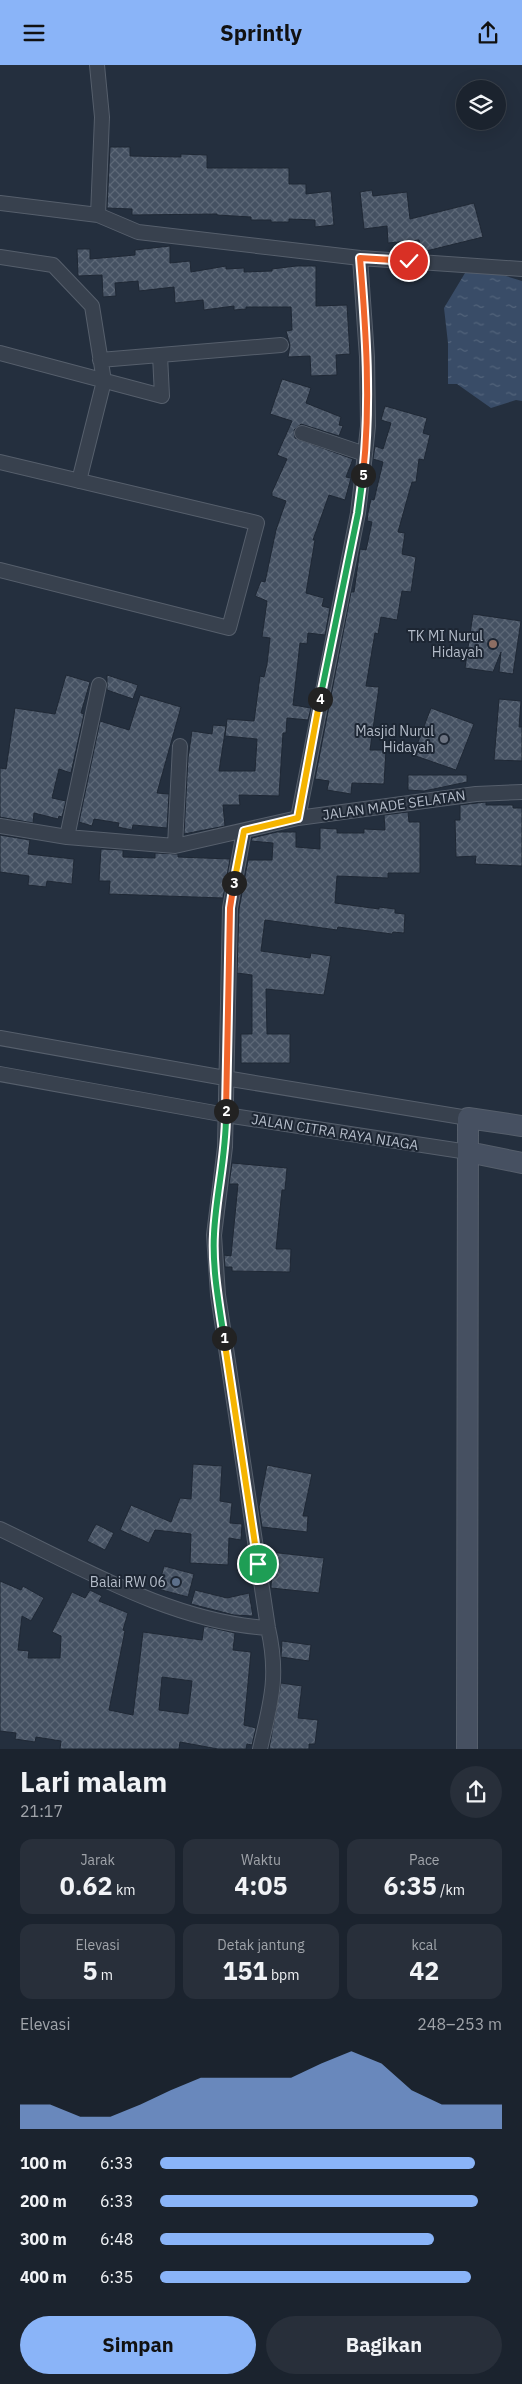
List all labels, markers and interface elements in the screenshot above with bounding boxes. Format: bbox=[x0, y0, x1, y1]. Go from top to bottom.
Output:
text: Sprintly bbox=[220, 18, 302, 47]
icon: menu bbox=[20, 19, 48, 47]
icon: share bbox=[474, 19, 502, 47]
map controls bbox=[456, 80, 506, 130]
button: layers bbox=[456, 80, 506, 130]
pin bbox=[388, 240, 430, 282]
icon: check bbox=[395, 247, 423, 275]
pin: 5 bbox=[350, 463, 376, 487]
text: 5 bbox=[359, 466, 368, 484]
place label: TK MI Nurul Hidayah bbox=[408, 627, 483, 661]
marker: TK MI Nurul Hidayah bbox=[487, 638, 499, 650]
pin: 4 bbox=[308, 687, 332, 711]
text: 4 bbox=[316, 690, 325, 708]
place label: Masjid Nurul Hidayah bbox=[355, 722, 434, 756]
marker: Masjid Nurul Hidayah bbox=[438, 733, 450, 745]
street label: JALAN MADE SELATAN bbox=[321, 786, 467, 824]
pin: 3 bbox=[222, 871, 246, 895]
text: 3 bbox=[230, 874, 239, 892]
pin: 2 bbox=[214, 1099, 238, 1123]
text: 2 bbox=[222, 1102, 231, 1120]
street label: JALAN CITRA RAYA NIAGA bbox=[250, 1110, 420, 1154]
pin: 1 bbox=[212, 1325, 236, 1351]
text: 1 bbox=[220, 1329, 229, 1347]
pin bbox=[237, 1543, 279, 1585]
icon: arrive bbox=[244, 1550, 272, 1578]
place label: Balai RW 06 bbox=[90, 1573, 166, 1591]
marker: Balai RW 06 bbox=[170, 1576, 182, 1588]
text: Lari malam bbox=[20, 1763, 167, 1800]
button: share bbox=[450, 1766, 502, 1818]
text: 21:17 bbox=[20, 1801, 63, 1821]
text: Jarak bbox=[80, 1851, 115, 1869]
text: Waktu bbox=[241, 1851, 281, 1869]
text: Pace bbox=[409, 1851, 440, 1869]
text: 0.62 bbox=[60, 1869, 113, 1902]
text: 4:05 bbox=[234, 1869, 288, 1902]
text: 6:35 bbox=[384, 1869, 437, 1902]
text: km bbox=[113, 1881, 136, 1899]
text: /km bbox=[437, 1881, 465, 1899]
text: Elevasi bbox=[76, 1936, 120, 1954]
text: Detak jantung bbox=[217, 1936, 305, 1954]
text: kcal bbox=[412, 1936, 437, 1954]
text: 5 bbox=[82, 1954, 97, 1987]
text: 151 bbox=[223, 1954, 268, 1987]
text: 42 bbox=[409, 1954, 439, 1987]
text: m bbox=[97, 1966, 113, 1984]
text: bpm bbox=[268, 1966, 299, 1984]
text: Elevasi bbox=[20, 2014, 70, 2034]
text: 248–253 m bbox=[417, 2014, 502, 2034]
text: 100 m bbox=[20, 2153, 67, 2173]
text: 6:33 bbox=[100, 2153, 133, 2173]
text: 200 m bbox=[20, 2191, 67, 2211]
text: 6:33 bbox=[100, 2191, 133, 2211]
text: 300 m bbox=[20, 2229, 67, 2249]
text: 6:48 bbox=[100, 2229, 133, 2249]
text: 400 m bbox=[20, 2267, 67, 2287]
text: 6:35 bbox=[100, 2267, 133, 2287]
button: Simpan bbox=[20, 2316, 256, 2374]
button: Bagikan bbox=[266, 2316, 502, 2374]

